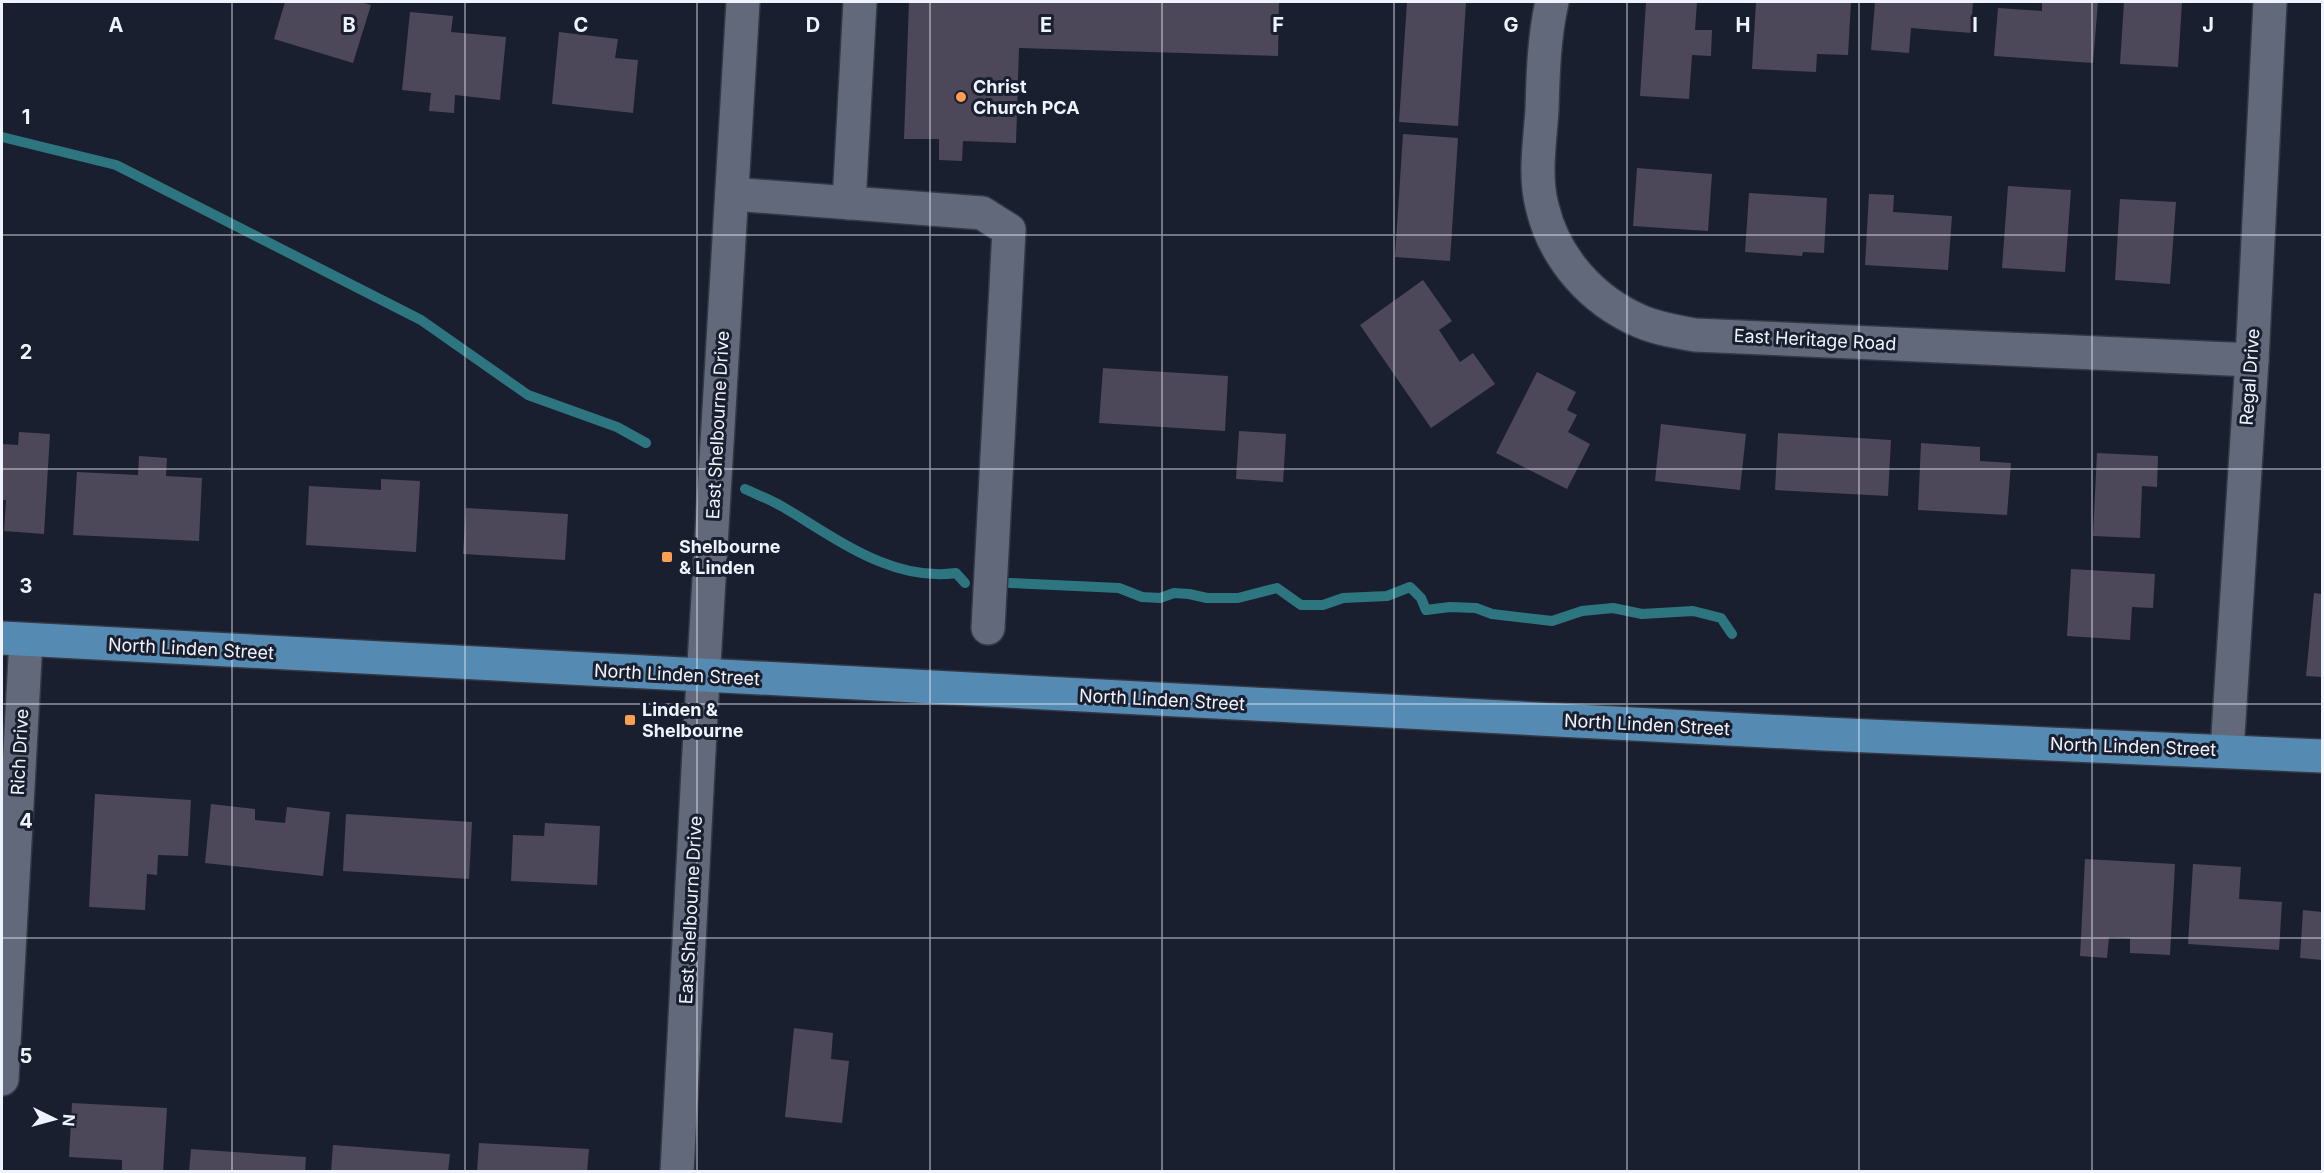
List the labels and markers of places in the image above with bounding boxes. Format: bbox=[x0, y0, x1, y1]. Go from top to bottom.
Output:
place label: Christ Church PCA bbox=[973, 76, 1080, 118]
marker: Christ Church PCA bbox=[954, 90, 968, 104]
place label: Shelbourne & Linden bbox=[679, 536, 781, 578]
marker: Shelbourne & Linden bbox=[660, 550, 674, 564]
place label: Linden & Shelbourne bbox=[642, 699, 744, 741]
marker: Linden & Shelbourne bbox=[623, 713, 637, 727]

